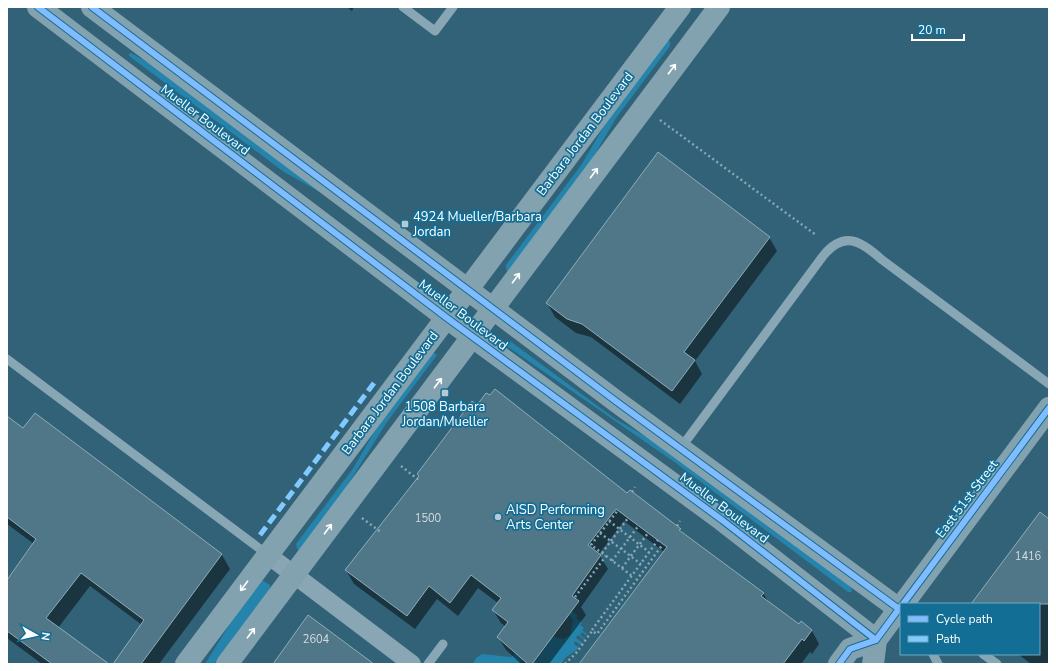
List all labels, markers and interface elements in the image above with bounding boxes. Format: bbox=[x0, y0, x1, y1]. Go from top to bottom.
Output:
scale bar bbox=[912, 16, 964, 42]
text: 20 m bbox=[918, 22, 946, 38]
one-way arrow bbox=[668, 64, 676, 75]
street label: Barbara Jordan Boulevard bbox=[533, 69, 637, 199]
street label: Mueller Boulevard bbox=[157, 80, 253, 160]
one-way arrow bbox=[590, 168, 598, 179]
place label: 4924 Mueller/Barbara Jordan bbox=[412, 208, 542, 241]
marker: 4924 Mueller/Barbara Jordan bbox=[400, 219, 410, 229]
one-way arrow bbox=[512, 272, 520, 283]
street label: Mueller Boulevard bbox=[415, 275, 511, 355]
street label: Barbara Jordan Boulevard bbox=[338, 328, 442, 458]
one-way arrow bbox=[433, 378, 442, 389]
marker: 1508 Barbara Jordan/Mueller bbox=[440, 388, 450, 398]
place label: 1508 Barbara Jordan/Mueller bbox=[401, 398, 488, 431]
street label: East 51st Street bbox=[932, 456, 1003, 542]
street label: Mueller Boulevard bbox=[676, 468, 772, 548]
place label: AISD Performing Arts Center bbox=[506, 501, 605, 534]
house number: 1500 bbox=[415, 511, 442, 526]
marker: AISD Performing Arts Center bbox=[493, 512, 503, 522]
one-way arrow bbox=[324, 523, 333, 534]
house number: 1416 bbox=[1015, 549, 1042, 564]
one-way arrow bbox=[240, 581, 249, 592]
legend bbox=[900, 603, 1040, 655]
text: Cycle path bbox=[936, 611, 993, 627]
north arrow bbox=[16, 615, 56, 655]
one-way arrow bbox=[246, 627, 255, 638]
text: N bbox=[37, 631, 53, 641]
text: Path bbox=[936, 631, 961, 647]
house number: 2604 bbox=[303, 632, 330, 647]

